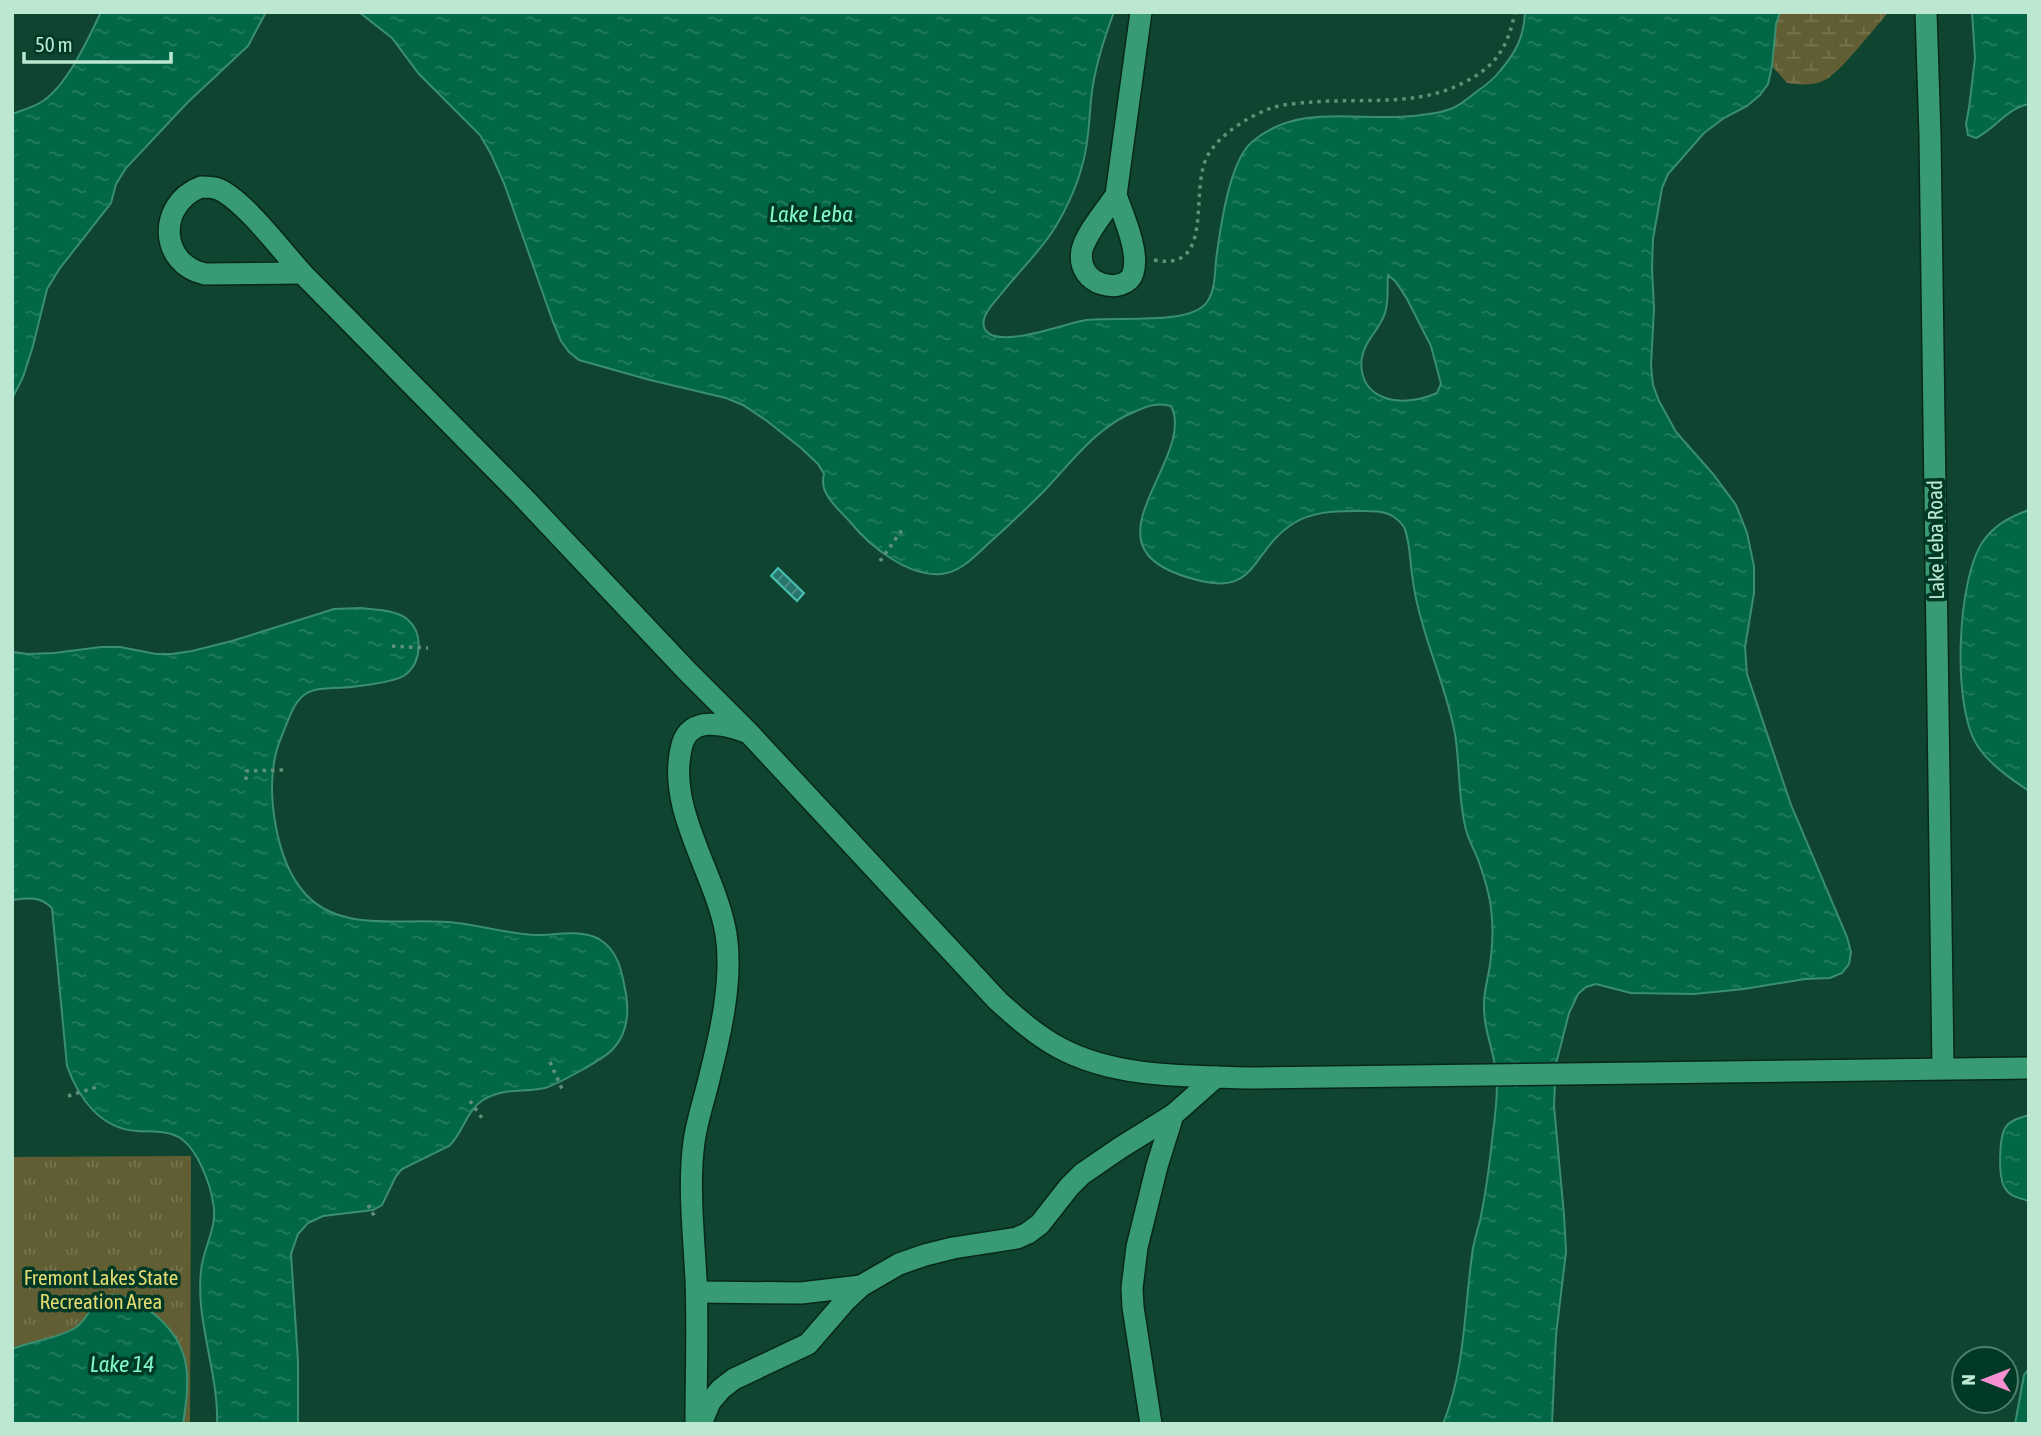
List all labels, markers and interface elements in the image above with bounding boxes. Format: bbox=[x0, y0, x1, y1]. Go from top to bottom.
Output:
scale bar bbox=[24, 21, 172, 65]
text: 50 m bbox=[35, 32, 73, 56]
water label: Lake Leba bbox=[769, 201, 853, 227]
street label: Lake Leba Road bbox=[1922, 480, 1948, 600]
park label: Fremont Lakes State Recreation Area bbox=[24, 1265, 178, 1313]
north arrow bbox=[1950, 1345, 2020, 1415]
water label: Lake 14 bbox=[90, 1351, 154, 1377]
text: N bbox=[1957, 1374, 1979, 1386]

